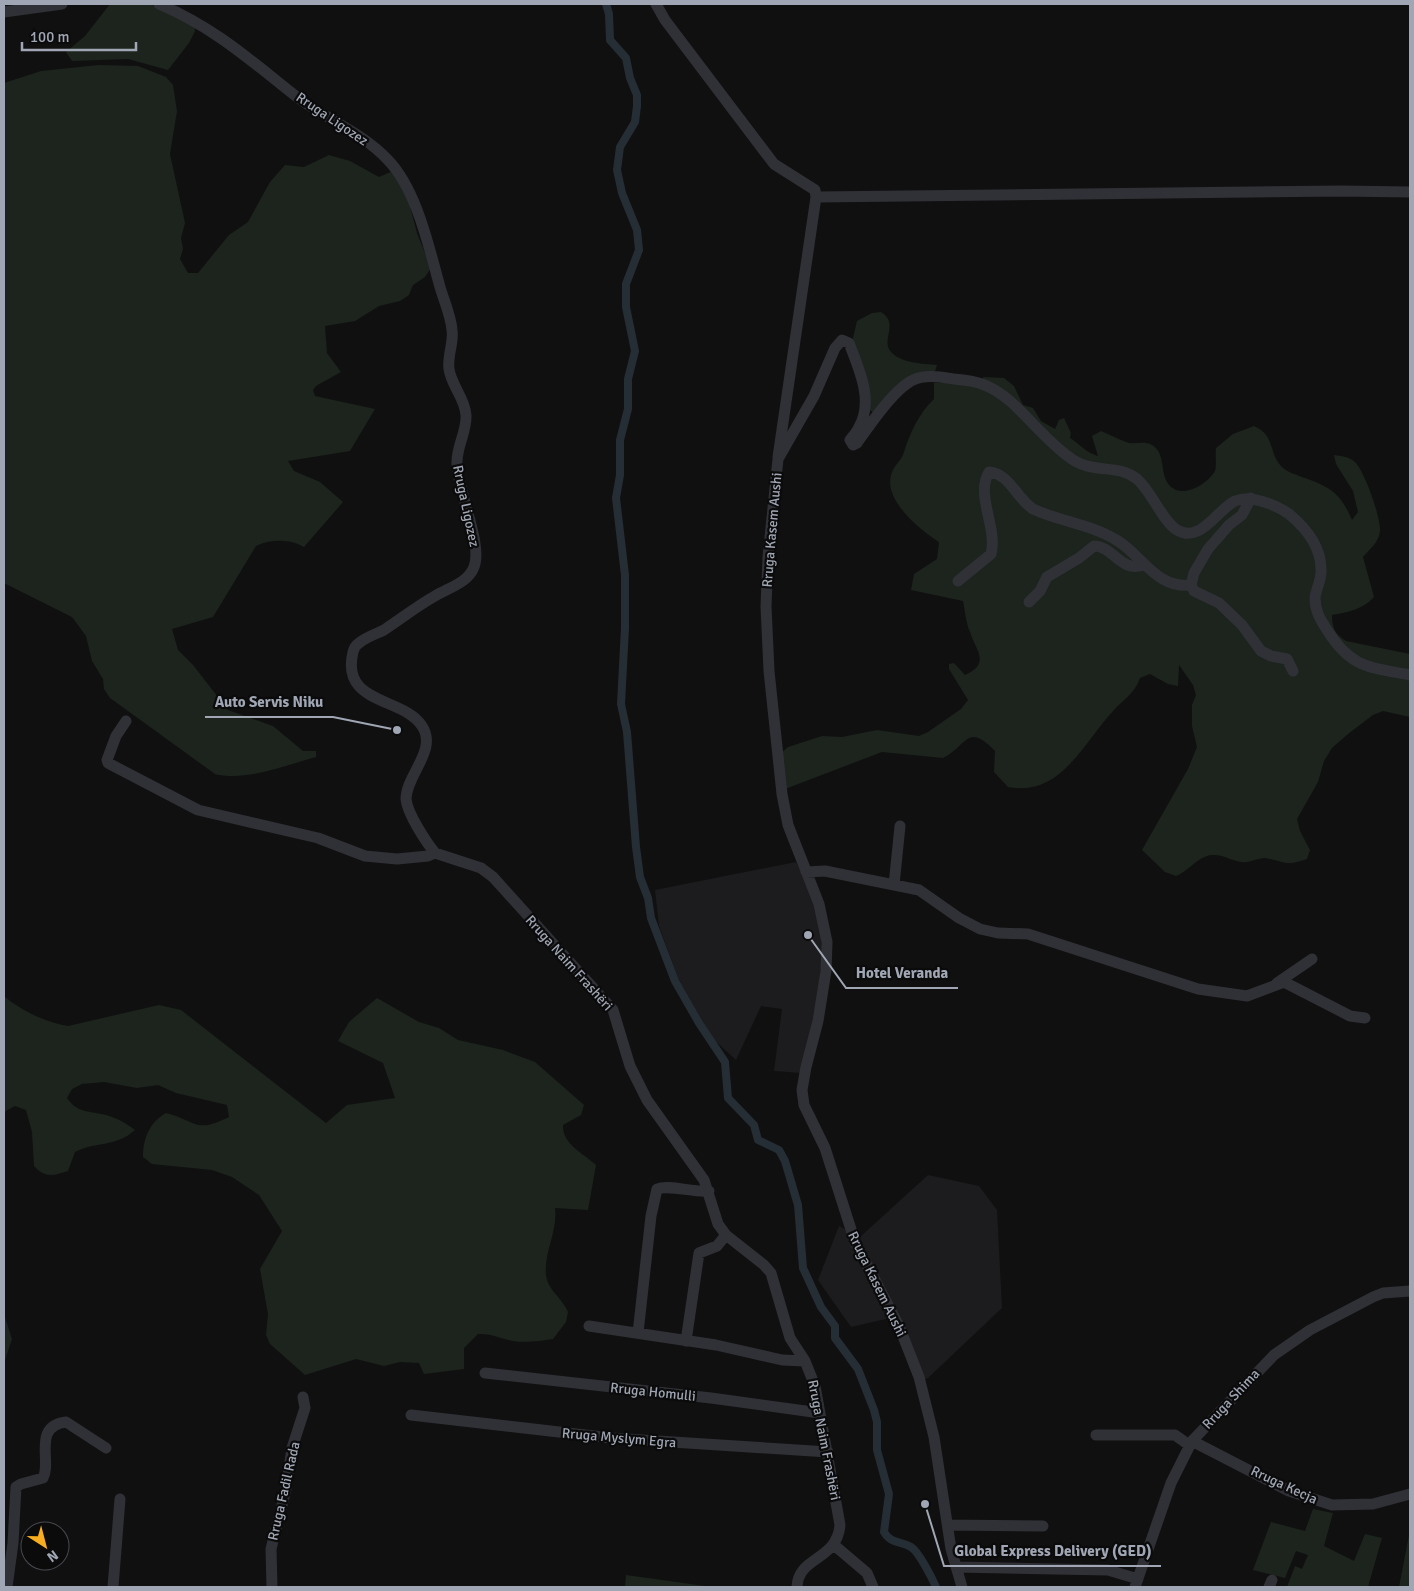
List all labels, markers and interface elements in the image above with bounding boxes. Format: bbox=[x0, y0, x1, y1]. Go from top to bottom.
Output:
scale bar bbox=[22, 20, 136, 52]
text: 100 m bbox=[30, 28, 70, 46]
street label: Rruga Ligozez bbox=[293, 89, 371, 149]
street label: Rruga Ligozez bbox=[449, 463, 483, 549]
street label: Rruga Kasem Aushi bbox=[759, 472, 785, 588]
callout: Auto Servis Niku bbox=[205, 687, 333, 717]
text: Auto Servis Niku bbox=[215, 693, 323, 711]
street label: Rruga Naim Frashëri bbox=[522, 912, 616, 1014]
callout: Hotel Veranda bbox=[846, 958, 958, 988]
text: Hotel Veranda bbox=[856, 964, 948, 982]
street label: Rruga Kasem Aushi bbox=[844, 1228, 910, 1340]
street label: Rruga Shima bbox=[1199, 1365, 1263, 1433]
street label: Rruga Naim Frashëri bbox=[804, 1378, 844, 1502]
street label: Rruga Homulli bbox=[609, 1379, 697, 1405]
street label: Rruga Myslym Egra bbox=[561, 1425, 677, 1451]
street label: Rruga Fadil Rada bbox=[264, 1440, 304, 1542]
street label: Rruga Kecja bbox=[1248, 1462, 1320, 1508]
north arrow bbox=[20, 1521, 70, 1571]
callout: Global Express Delivery (GED) bbox=[944, 1536, 1161, 1566]
text: Global Express Delivery (GED) bbox=[954, 1542, 1152, 1560]
text: N bbox=[43, 1546, 61, 1566]

